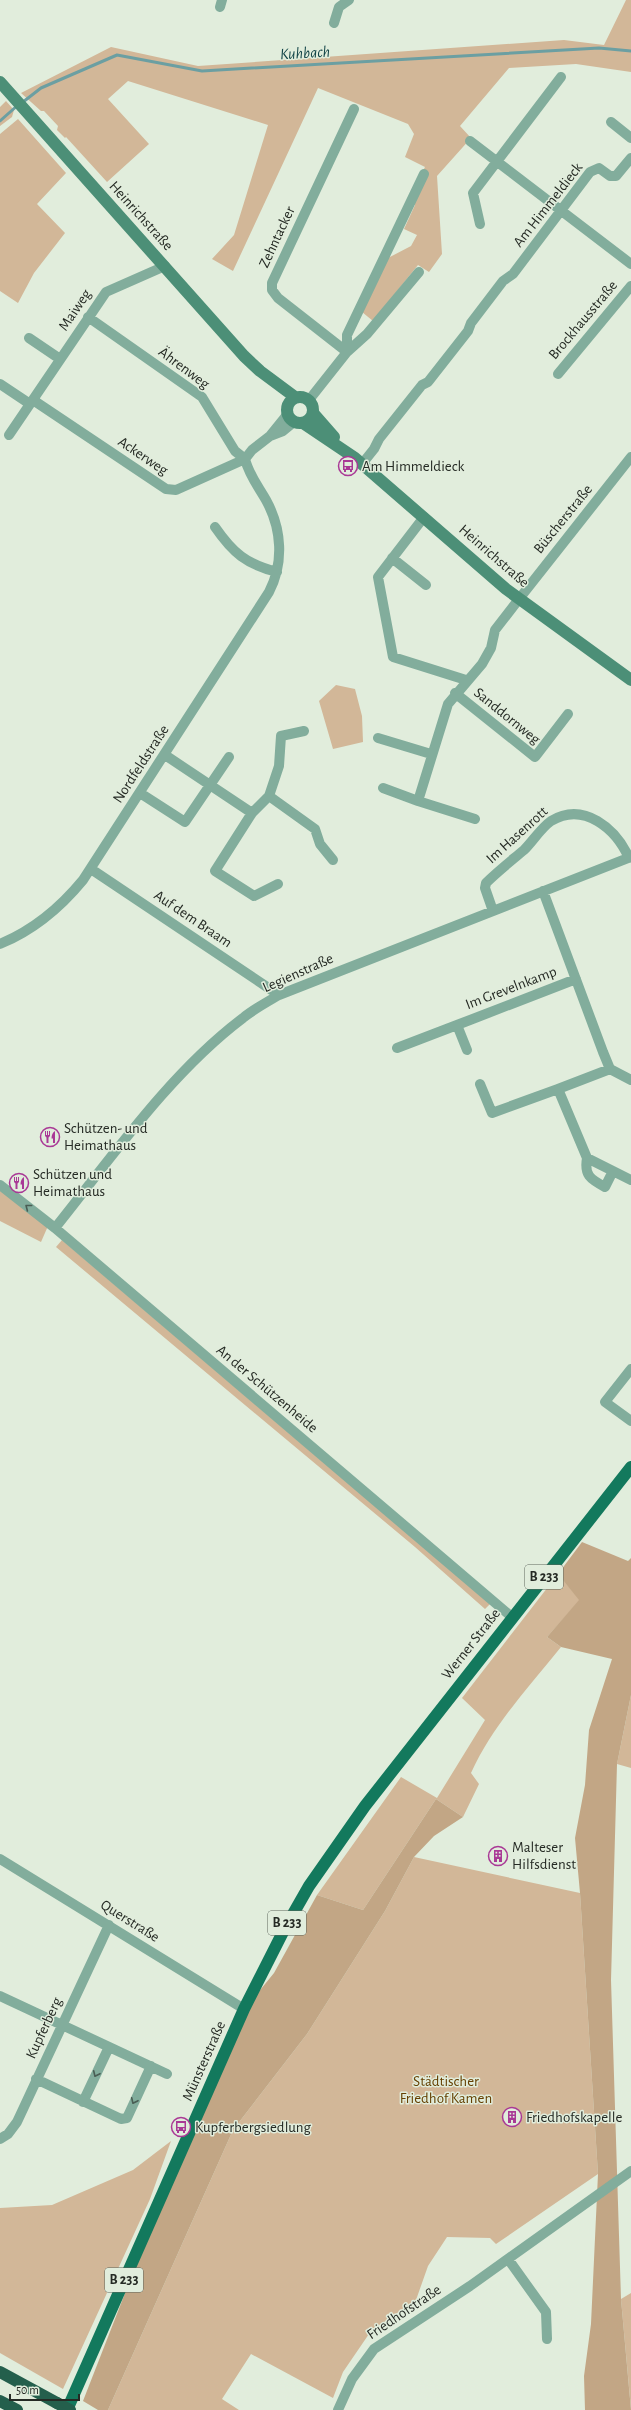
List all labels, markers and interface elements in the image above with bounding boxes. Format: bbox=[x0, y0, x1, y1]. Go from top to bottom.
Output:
water label: Kuhbach bbox=[280, 44, 330, 62]
street label: Am Himmeldieck bbox=[511, 160, 585, 250]
street label: Heinrichstraße bbox=[106, 179, 176, 254]
street label: Zehntacker bbox=[256, 204, 298, 270]
street label: Brockhausstraße bbox=[546, 278, 620, 362]
street label: Maiweg bbox=[56, 286, 95, 333]
street label: Ährenweg bbox=[156, 343, 213, 392]
street label: Ackerweg bbox=[115, 434, 171, 478]
bus stop icon: Am Himmeldieck bbox=[337, 455, 359, 477]
place label: Am Himmeldieck bbox=[362, 459, 464, 474]
street label: Büscherstraße bbox=[531, 482, 595, 556]
street label: Heinrichstraße bbox=[456, 522, 532, 590]
street label: Sanddornweg bbox=[471, 685, 543, 748]
street label: Nordfeldstraße bbox=[110, 722, 172, 806]
street label: Im Hasenrott bbox=[483, 804, 551, 866]
street label: Auf dem Braam bbox=[151, 888, 235, 950]
street label: Legienstraße bbox=[260, 951, 336, 995]
street label: Im Grevelnkamp bbox=[463, 964, 559, 1012]
place label: Schützen- und Heimathaus bbox=[64, 1121, 148, 1153]
restaurant icon: Schützen- und Heimathaus bbox=[39, 1126, 61, 1148]
place label: Schützen und Heimathaus bbox=[33, 1167, 112, 1199]
restaurant icon: Schützen und Heimathaus bbox=[8, 1172, 30, 1194]
one-way arrow bbox=[25, 1204, 32, 1211]
street label: An der Schützenheide bbox=[213, 1342, 321, 1436]
road number: B 233 bbox=[525, 1565, 563, 1589]
street label: Werner Straße bbox=[439, 1606, 503, 1682]
place label: Malteser Hilfsdienst bbox=[512, 1840, 576, 1872]
building icon: Malteser Hilfsdienst bbox=[487, 1845, 509, 1867]
street label: Querstraße bbox=[98, 1897, 162, 1945]
road number: B 233 bbox=[268, 1911, 306, 1935]
street label: Kupferberg bbox=[23, 1994, 65, 2061]
street label: Münsterstraße bbox=[180, 2019, 228, 2103]
one-way arrow bbox=[93, 2070, 101, 2078]
park label: Städtischer Friedhof Kamen bbox=[400, 2074, 492, 2106]
one-way arrow bbox=[131, 2097, 139, 2105]
building icon: Friedhofskapelle bbox=[501, 2106, 523, 2128]
place label: Friedhofskapelle bbox=[526, 2110, 623, 2125]
bus stop icon: Kupferbergsiedlung bbox=[170, 2116, 192, 2138]
place label: Kupferbergsiedlung bbox=[195, 2120, 312, 2135]
road number: B 233 bbox=[105, 2268, 143, 2292]
street label: Friedhofstraße bbox=[364, 2282, 444, 2342]
scale bar bbox=[10, 2376, 79, 2402]
text: 50 m bbox=[16, 2384, 39, 2396]

